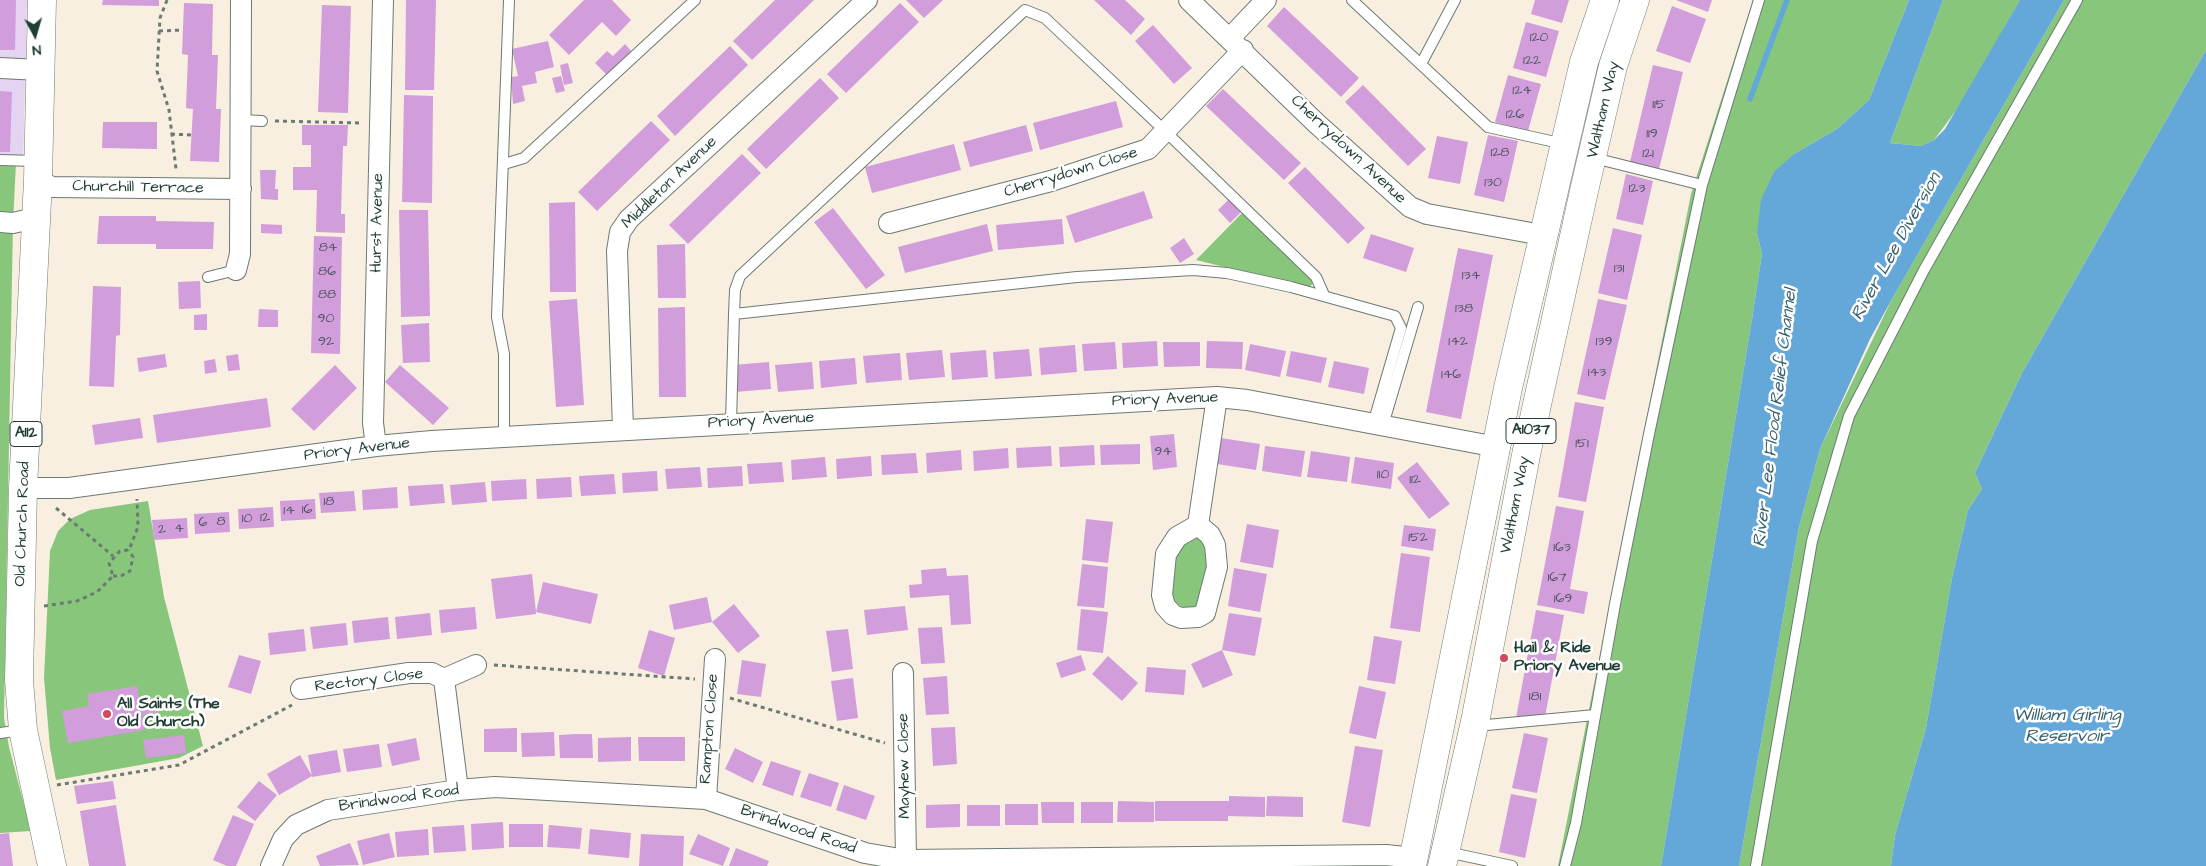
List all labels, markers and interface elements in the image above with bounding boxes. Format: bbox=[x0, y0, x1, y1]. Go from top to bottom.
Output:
north arrow bbox=[10, 10, 60, 60]
house number: 120 bbox=[1530, 30, 1548, 46]
text: N bbox=[31, 40, 42, 60]
house number: 122 bbox=[1523, 53, 1541, 69]
street label: Waltham Way bbox=[1584, 60, 1624, 160]
house number: 124 bbox=[1512, 83, 1532, 99]
street label: Cherrydown Avenue bbox=[1286, 92, 1410, 208]
house number: 115 bbox=[1652, 97, 1666, 113]
house number: 126 bbox=[1506, 107, 1524, 123]
house number: 119 bbox=[1646, 126, 1658, 142]
street label: Middleton Avenue bbox=[618, 133, 722, 233]
street label: Cherrydown Close bbox=[1002, 144, 1140, 202]
house number: 128 bbox=[1491, 145, 1509, 161]
house number: 121 bbox=[1642, 146, 1654, 162]
water label: River Lee Diversion bbox=[1848, 170, 1946, 324]
street label: Hurst Avenue bbox=[368, 173, 388, 273]
house number: 130 bbox=[1484, 175, 1502, 191]
street label: Churchill Terrace bbox=[72, 177, 204, 199]
house number: 123 bbox=[1629, 181, 1645, 197]
house number: 84 bbox=[319, 240, 337, 256]
house number: 131 bbox=[1614, 261, 1624, 277]
house number: 86 bbox=[318, 264, 336, 280]
house number: 134 bbox=[1462, 268, 1480, 284]
house number: 88 bbox=[318, 287, 336, 303]
water label: River Lee Flood Relief Channel bbox=[1749, 288, 1803, 548]
house number: 138 bbox=[1455, 301, 1473, 317]
house number: 90 bbox=[318, 311, 334, 327]
house number: 92 bbox=[318, 334, 334, 350]
house number: 142 bbox=[1448, 334, 1468, 350]
house number: 139 bbox=[1596, 334, 1612, 350]
house number: 143 bbox=[1588, 365, 1606, 381]
house number: 146 bbox=[1441, 367, 1461, 383]
street label: Priory Avenue bbox=[1111, 389, 1219, 411]
street label: Priory Avenue bbox=[707, 409, 815, 433]
road number: A1037 bbox=[1506, 418, 1556, 444]
road number: A112 bbox=[10, 422, 42, 446]
street label: Priory Avenue bbox=[303, 434, 411, 466]
house number: 151 bbox=[1575, 436, 1589, 452]
house number: 94 bbox=[1154, 444, 1172, 460]
street label: Waltham Way bbox=[1497, 455, 1535, 555]
street label: Old Church Road bbox=[11, 461, 35, 587]
house number: 110 bbox=[1377, 467, 1389, 483]
house number: 112 bbox=[1409, 472, 1421, 488]
house number: 18 bbox=[324, 494, 334, 510]
house number: 16 bbox=[302, 502, 312, 518]
house number: 14 bbox=[283, 503, 295, 519]
house number: 12 bbox=[260, 510, 270, 526]
house number: 10 bbox=[242, 511, 252, 527]
house number: 8 bbox=[216, 514, 226, 530]
house number: 6 bbox=[199, 515, 207, 531]
house number: 4 bbox=[174, 521, 184, 537]
house number: 2 bbox=[158, 522, 166, 538]
house number: 152 bbox=[1408, 530, 1428, 546]
house number: 163 bbox=[1553, 540, 1571, 556]
house number: 167 bbox=[1547, 570, 1567, 586]
house number: 169 bbox=[1554, 591, 1572, 607]
place label: Hail & Ride Priory Avenue bbox=[1514, 639, 1620, 677]
marker: Hail & Ride Priory Avenue bbox=[1498, 652, 1510, 664]
street label: Rectory Close bbox=[314, 665, 424, 697]
street label: Rampton Close bbox=[697, 673, 723, 785]
house number: 181 bbox=[1529, 689, 1541, 705]
place label: All Saints (The Old Church) bbox=[117, 695, 220, 733]
water label: William Girling Reservoir bbox=[2013, 705, 2121, 748]
marker: All Saints (The Old Church) bbox=[101, 708, 113, 720]
street label: Mayhew Close bbox=[894, 713, 916, 819]
street label: Brindwood Road bbox=[338, 781, 460, 817]
street label: Brindwood Road bbox=[738, 801, 858, 859]

